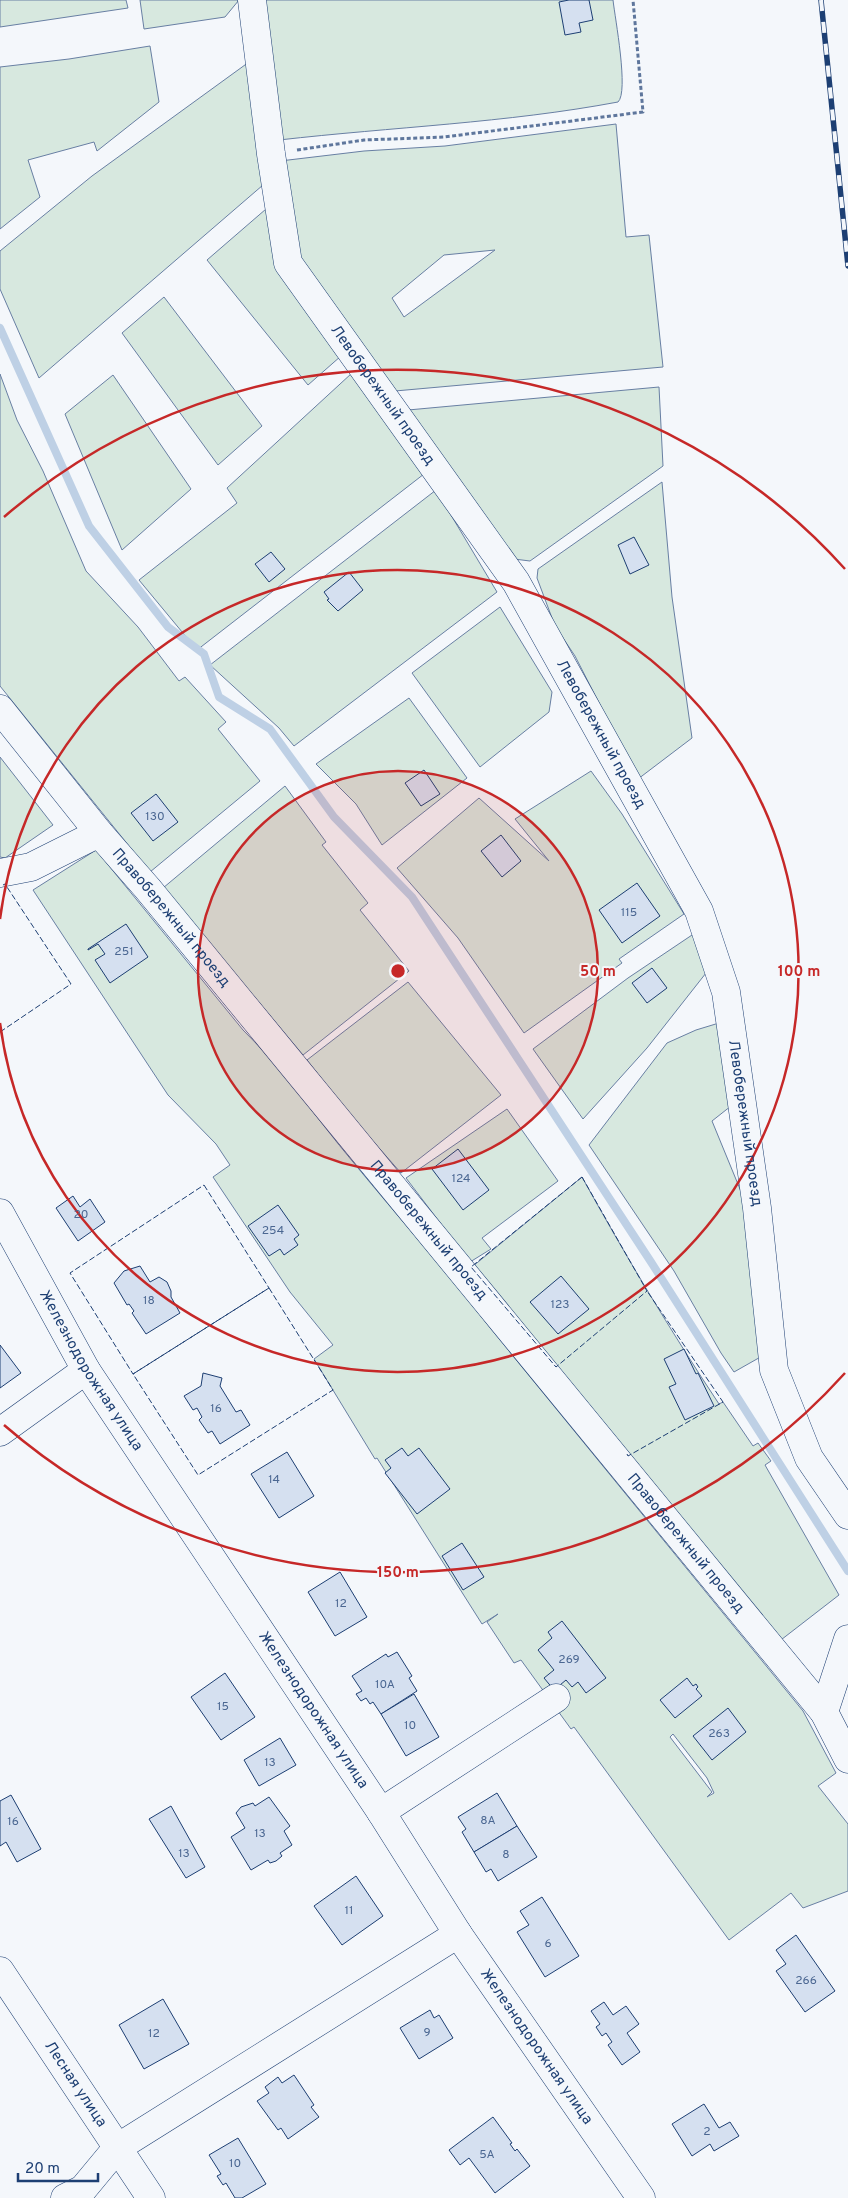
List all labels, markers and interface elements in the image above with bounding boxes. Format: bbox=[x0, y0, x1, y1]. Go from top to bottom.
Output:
street label: Левобережный проезд bbox=[326, 321, 439, 469]
street label: Левобережный проезд bbox=[552, 656, 650, 812]
house number: 130 bbox=[145, 809, 165, 825]
street label: Правобережный проезд bbox=[108, 845, 234, 991]
house number: 115 bbox=[621, 905, 637, 921]
house number: 251 bbox=[114, 944, 134, 960]
centre of rings bbox=[389, 962, 407, 980]
text: 50 m bbox=[580, 963, 616, 982]
text: 100 m bbox=[778, 963, 820, 982]
street label: Левобережный проезд bbox=[723, 1039, 766, 1208]
street label: Правобережный проезд bbox=[366, 1157, 491, 1304]
house number: 124 bbox=[451, 1171, 471, 1187]
house number: 20 bbox=[73, 1207, 89, 1223]
house number: 254 bbox=[262, 1223, 284, 1239]
street label: Железнодорожная улица bbox=[35, 1287, 147, 1455]
house number: 18 bbox=[143, 1293, 155, 1309]
house number: 123 bbox=[550, 1297, 570, 1313]
house number: 16 bbox=[210, 1401, 222, 1417]
street label: Правобережный проезд bbox=[623, 1470, 748, 1617]
house number: 14 bbox=[268, 1472, 280, 1488]
text: 150 m bbox=[377, 1564, 419, 1583]
house number: 12 bbox=[335, 1596, 347, 1612]
street label: Железнодорожная улица bbox=[254, 1628, 372, 1792]
house number: 269 bbox=[558, 1652, 580, 1668]
house number: 10А bbox=[375, 1677, 395, 1693]
house number: 15 bbox=[217, 1699, 229, 1715]
house number: 10 bbox=[404, 1718, 416, 1734]
house number: 263 bbox=[708, 1726, 730, 1742]
house number: 13 bbox=[264, 1755, 276, 1771]
house number: 8А bbox=[480, 1813, 496, 1829]
house number: 16 bbox=[7, 1814, 19, 1830]
house number: 13 bbox=[254, 1826, 266, 1842]
house number: 13 bbox=[178, 1846, 190, 1862]
house number: 8 bbox=[502, 1847, 510, 1863]
house number: 11 bbox=[345, 1903, 353, 1919]
house number: 6 bbox=[544, 1936, 552, 1952]
street label: Железнодорожная улица bbox=[476, 1965, 597, 2128]
house number: 266 bbox=[795, 1973, 817, 1989]
house number: 9 bbox=[423, 2025, 431, 2041]
house number: 12 bbox=[148, 2026, 160, 2042]
street label: Лесная улица bbox=[40, 2038, 111, 2131]
house number: 2 bbox=[703, 2124, 711, 2140]
house number: 5А bbox=[479, 2147, 495, 2163]
scale bar bbox=[18, 2150, 98, 2182]
house number: 10 bbox=[229, 2156, 241, 2172]
text: 20 m bbox=[25, 2160, 60, 2179]

